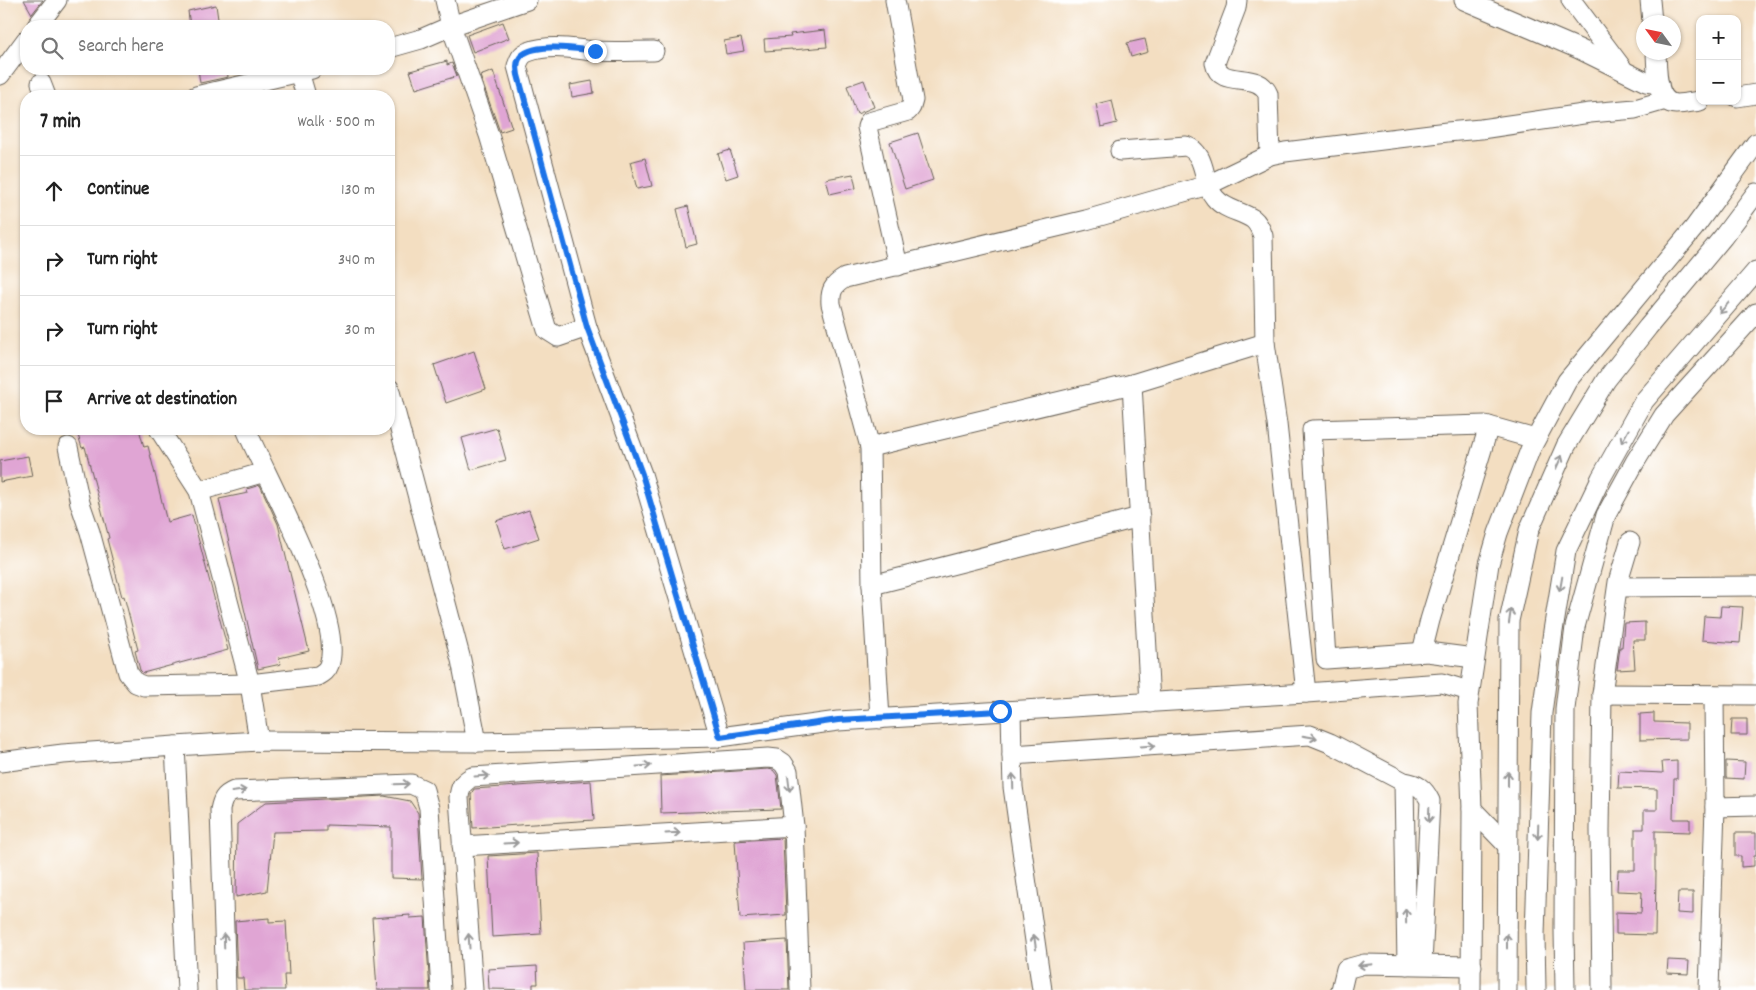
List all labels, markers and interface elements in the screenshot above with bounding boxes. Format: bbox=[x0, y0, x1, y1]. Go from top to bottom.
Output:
north arrow bbox=[1636, 15, 1681, 60]
map controls bbox=[1696, 15, 1741, 105]
button: + bbox=[1696, 15, 1741, 60]
search box bbox=[20, 20, 395, 75]
icon: search bbox=[38, 34, 66, 62]
text: Search here bbox=[78, 34, 164, 61]
route end bbox=[584, 40, 607, 63]
button: − bbox=[1696, 60, 1741, 105]
text: 7 min bbox=[40, 108, 81, 138]
text: Walk · 500 m bbox=[297, 111, 375, 134]
icon: ahead bbox=[40, 177, 68, 205]
text: Continue bbox=[87, 177, 149, 204]
text: 130 m bbox=[341, 179, 375, 202]
icon: right bbox=[40, 247, 68, 275]
text: Turn right bbox=[87, 247, 158, 274]
text: 340 m bbox=[338, 249, 375, 272]
one-way arrow bbox=[1719, 302, 1730, 315]
icon: right bbox=[40, 317, 68, 345]
text: Turn right bbox=[87, 317, 158, 344]
text: 30 m bbox=[345, 319, 375, 342]
icon: arrive bbox=[40, 387, 68, 415]
text: Arrive at destination bbox=[87, 387, 237, 414]
one-way arrow bbox=[1619, 428, 1629, 442]
one-way arrow bbox=[1554, 455, 1564, 470]
one-way arrow bbox=[1555, 575, 1565, 591]
one-way arrow bbox=[1506, 609, 1516, 625]
route start bbox=[989, 700, 1012, 723]
one-way arrow bbox=[1302, 733, 1318, 743]
one-way arrow bbox=[1140, 741, 1156, 750]
one-way arrow bbox=[635, 761, 651, 771]
one-way arrow bbox=[1503, 771, 1512, 787]
one-way arrow bbox=[473, 772, 489, 781]
one-way arrow bbox=[1008, 773, 1017, 789]
one-way arrow bbox=[784, 775, 794, 791]
one-way arrow bbox=[393, 779, 409, 789]
one-way arrow bbox=[231, 786, 247, 796]
one-way arrow bbox=[1425, 806, 1434, 822]
one-way arrow bbox=[1533, 824, 1543, 840]
one-way arrow bbox=[665, 829, 681, 838]
one-way arrow bbox=[503, 839, 519, 848]
one-way arrow bbox=[1401, 908, 1411, 924]
one-way arrow bbox=[220, 934, 229, 950]
one-way arrow bbox=[465, 934, 474, 950]
one-way arrow bbox=[1029, 934, 1039, 950]
one-way arrow bbox=[1502, 934, 1512, 950]
one-way arrow bbox=[1358, 960, 1374, 970]

